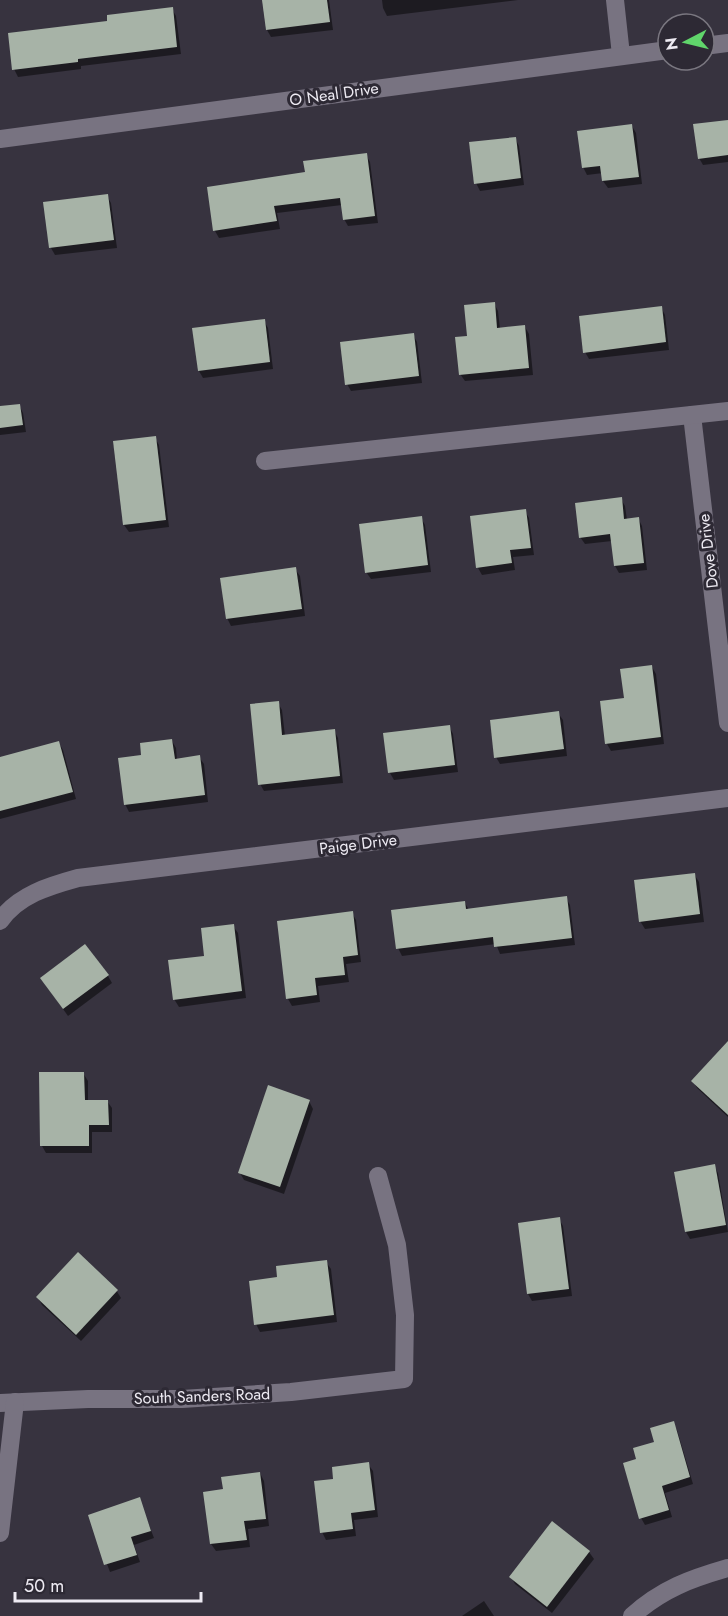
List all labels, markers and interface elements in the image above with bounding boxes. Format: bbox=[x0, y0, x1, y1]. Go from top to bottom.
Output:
north arrow bbox=[656, 12, 716, 72]
text: N bbox=[659, 36, 684, 51]
street label: O Neal Drive bbox=[288, 76, 380, 112]
street label: Dove Drive bbox=[692, 512, 724, 590]
street label: Paige Drive bbox=[318, 828, 398, 860]
street label: South Sanders Road bbox=[133, 1382, 271, 1410]
scale bar bbox=[15, 1565, 201, 1603]
text: 50 m bbox=[24, 1573, 64, 1599]

